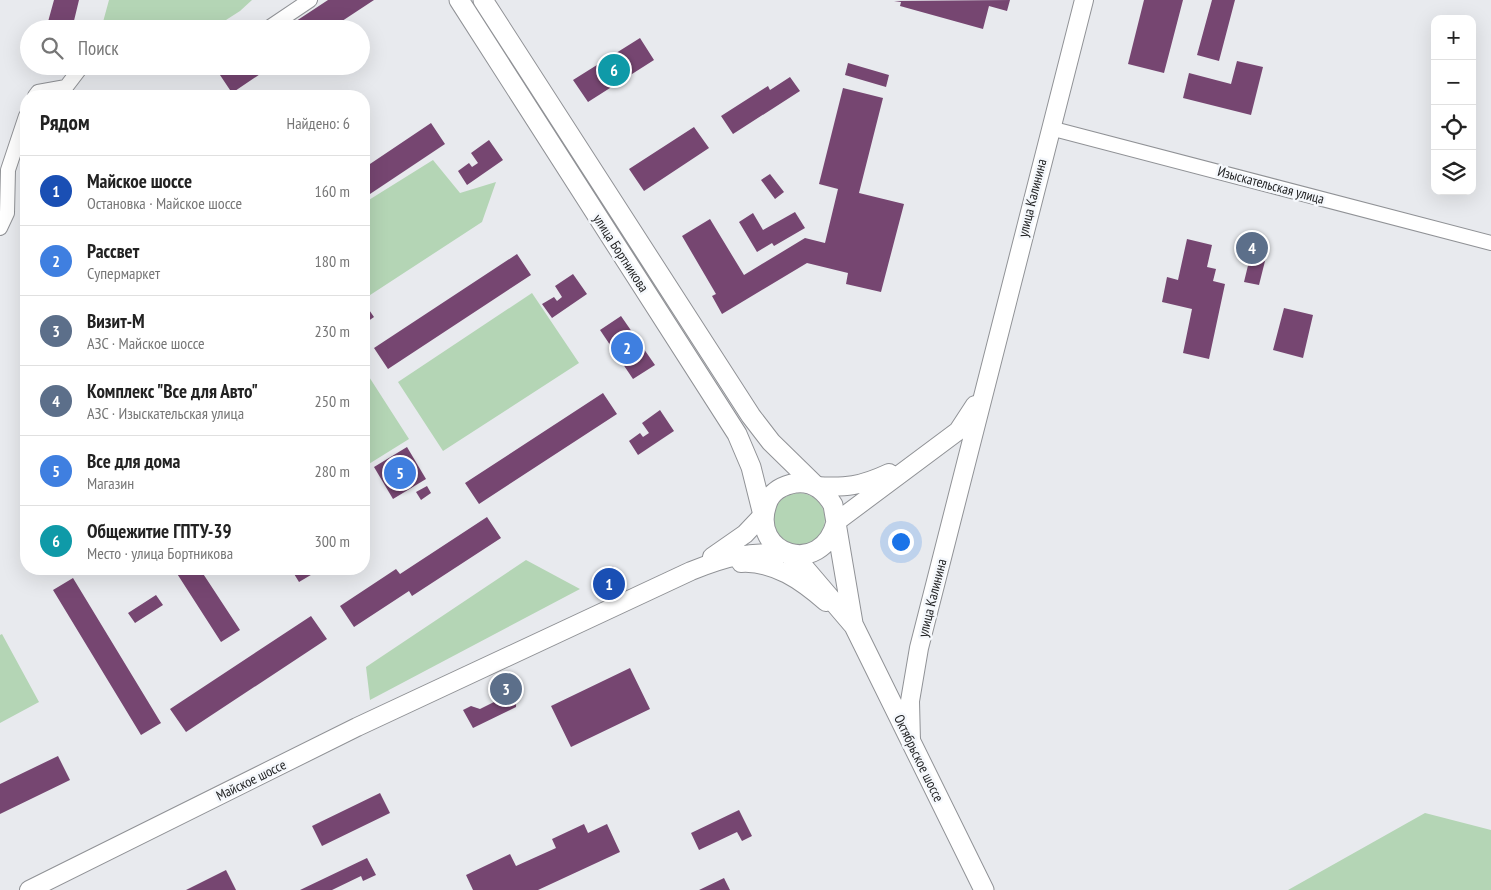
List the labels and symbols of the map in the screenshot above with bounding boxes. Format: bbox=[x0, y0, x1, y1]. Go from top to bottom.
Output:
pin: 6 bbox=[598, 51, 630, 89]
street label: улица Калинина bbox=[1014, 157, 1050, 239]
street label: Изыскательская улица bbox=[1216, 162, 1326, 208]
street label: улица Бортникова bbox=[589, 211, 653, 295]
pin: 4 bbox=[1236, 229, 1268, 267]
pin: 2 bbox=[611, 329, 643, 367]
pin: 5 bbox=[384, 454, 416, 492]
your location bbox=[888, 529, 914, 555]
street label: улица Калинина bbox=[914, 557, 950, 639]
pin: 1 bbox=[593, 565, 625, 603]
pin: 3 bbox=[490, 670, 522, 708]
street label: Октябрьское шоссе bbox=[890, 711, 948, 805]
street label: Майское шоссе bbox=[213, 755, 289, 805]

